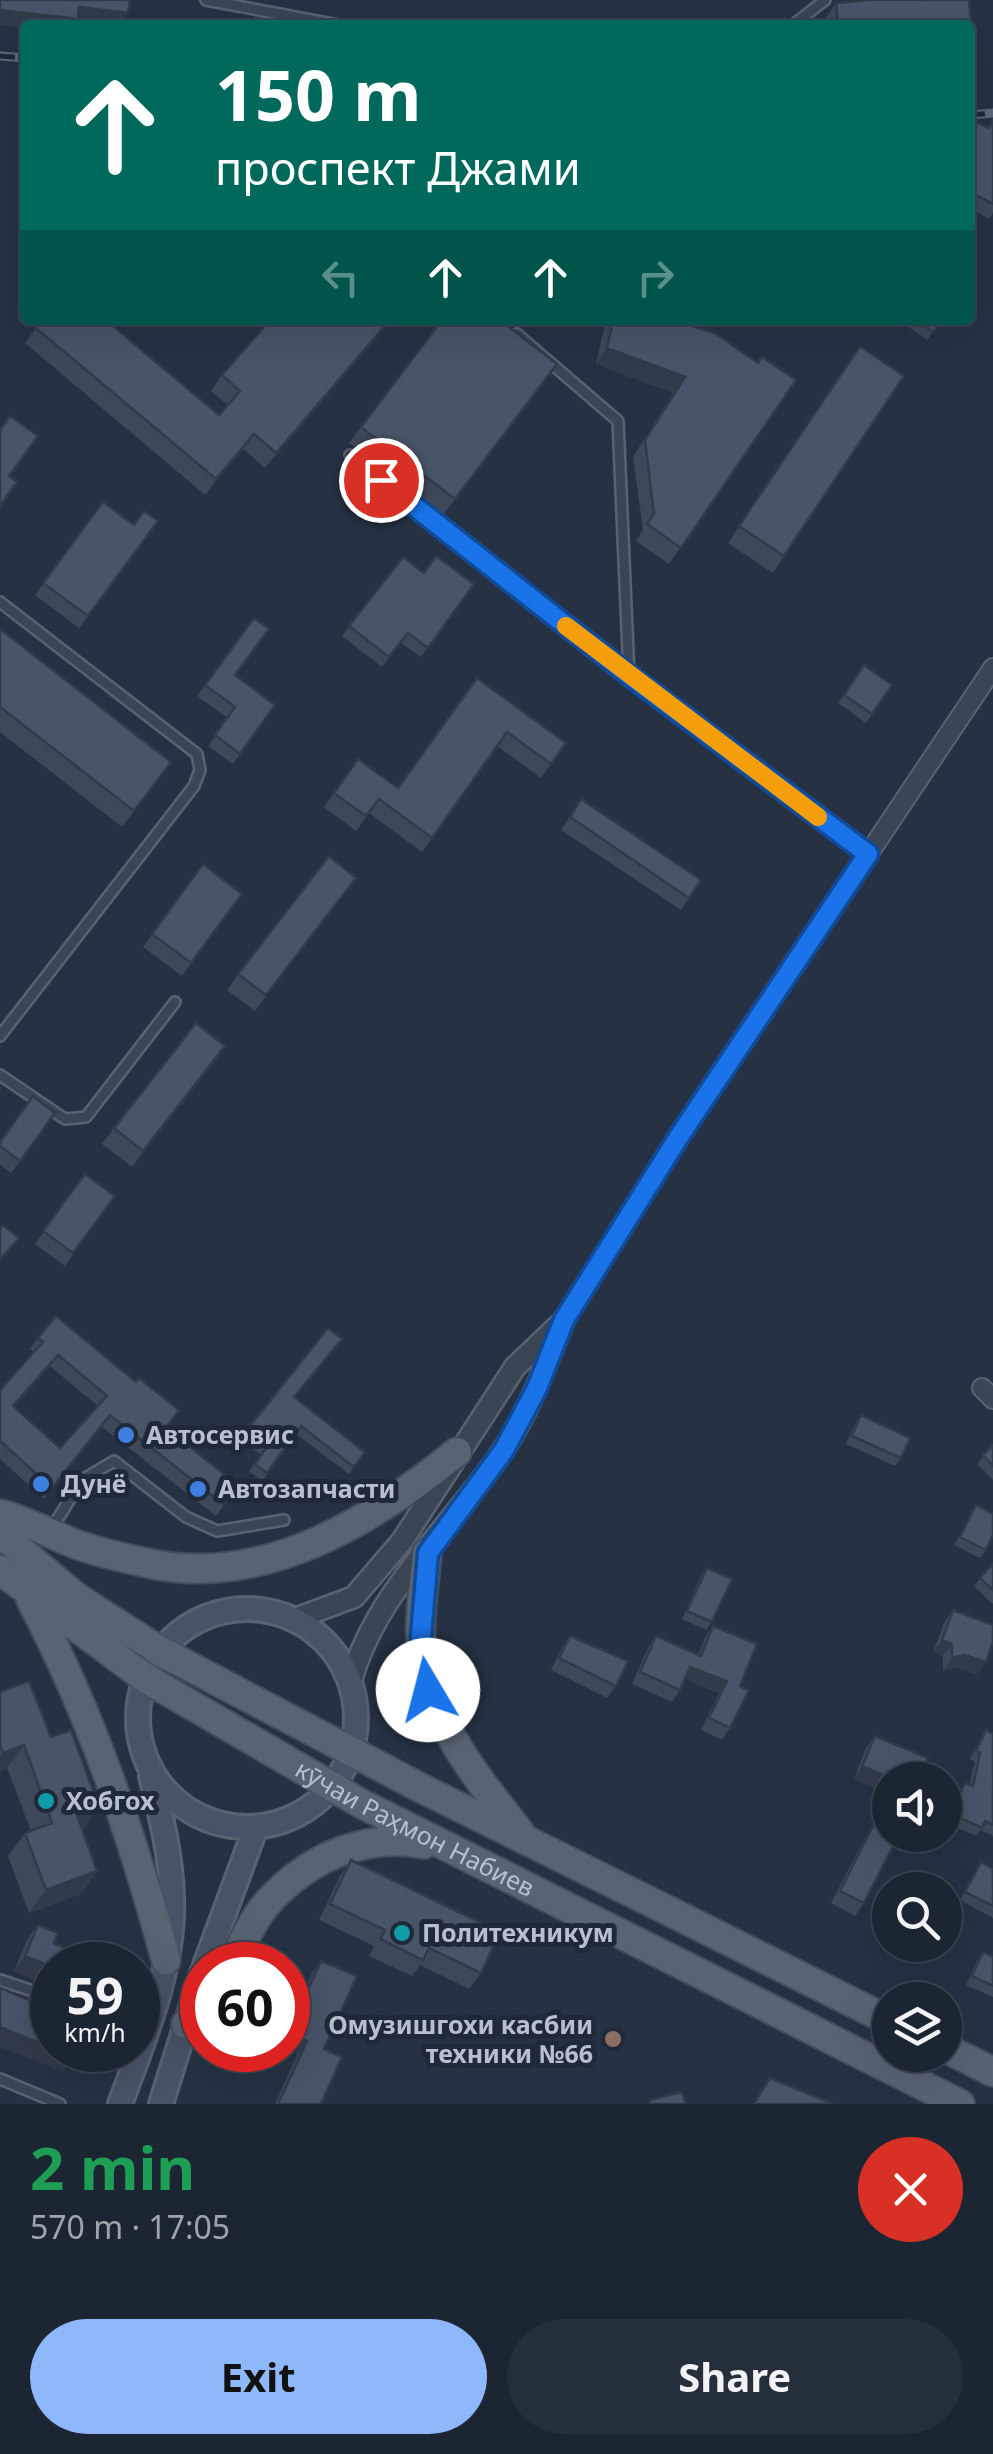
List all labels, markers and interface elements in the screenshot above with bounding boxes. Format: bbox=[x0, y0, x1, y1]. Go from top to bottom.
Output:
text: 150 m bbox=[215, 46, 422, 142]
icon: ahead bbox=[50, 60, 180, 190]
text: проспект Джами bbox=[215, 137, 581, 198]
icon: left bbox=[313, 250, 368, 305]
icon: ahead bbox=[418, 250, 473, 305]
icon: ahead bbox=[523, 250, 578, 305]
icon: right bbox=[628, 250, 683, 305]
pin bbox=[339, 438, 424, 523]
icon: arrive bbox=[354, 453, 409, 508]
place label: Автосервис bbox=[146, 1417, 294, 1451]
marker: Автосервис bbox=[115, 1424, 137, 1446]
place label: Дунё bbox=[61, 1466, 126, 1500]
place label: Автозапчасти bbox=[218, 1471, 395, 1505]
marker: Дунё bbox=[30, 1473, 52, 1495]
marker: Автозапчасти bbox=[187, 1478, 209, 1500]
position arrow bbox=[376, 1638, 480, 1742]
street label: кӯчаи Раҳмон Набиев bbox=[290, 1751, 541, 1904]
map controls bbox=[872, 1762, 962, 2072]
button: sound bbox=[872, 1762, 962, 1852]
place label: Хобгох bbox=[66, 1783, 155, 1817]
marker: Хобгох bbox=[35, 1790, 57, 1812]
button: search bbox=[872, 1872, 962, 1962]
place label: Политехникум bbox=[422, 1915, 614, 1949]
marker: Политехникум bbox=[391, 1922, 413, 1944]
speed limit sign: 60 bbox=[180, 1942, 310, 2072]
text: 59 bbox=[66, 1961, 124, 2029]
button: layers bbox=[872, 1982, 962, 2072]
place label: Омузишгохи касбии техники №66 bbox=[328, 2007, 593, 2070]
text: km/h bbox=[64, 2015, 126, 2049]
marker: Омузишгохи касбии техники №66 bbox=[602, 2028, 624, 2050]
text: 2 min bbox=[30, 2126, 195, 2208]
button: close bbox=[858, 2137, 963, 2242]
text: 570 m · 17:05 bbox=[30, 2205, 230, 2248]
button: Exit bbox=[30, 2319, 487, 2434]
button: Share bbox=[507, 2319, 963, 2434]

